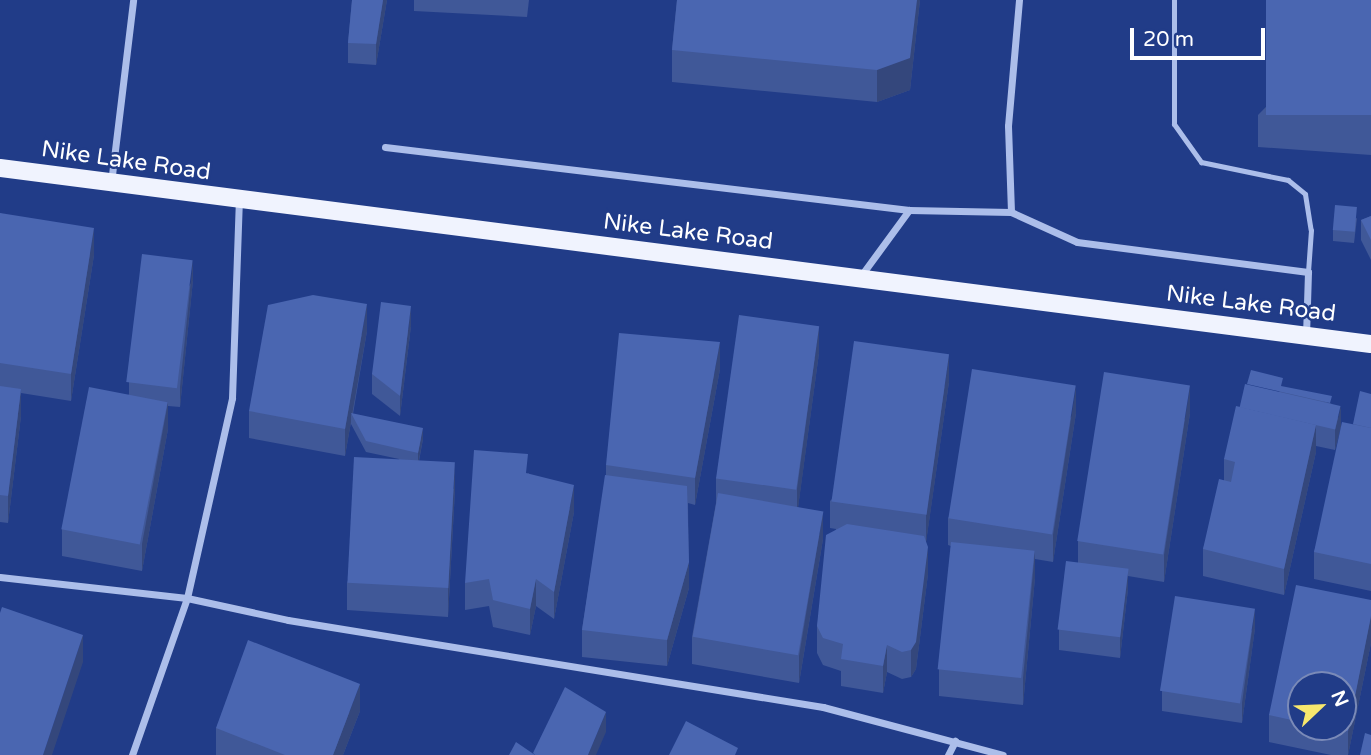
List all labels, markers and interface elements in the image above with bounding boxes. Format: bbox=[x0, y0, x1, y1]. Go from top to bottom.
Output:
scale bar bbox=[1133, 14, 1268, 58]
text: 20 m bbox=[1143, 27, 1194, 52]
street label: Nike Lake Road bbox=[40, 135, 212, 187]
street label: Nike Lake Road bbox=[602, 208, 774, 256]
street label: Nike Lake Road bbox=[1165, 280, 1337, 328]
north arrow bbox=[1287, 671, 1357, 741]
text: N bbox=[1326, 687, 1353, 710]

